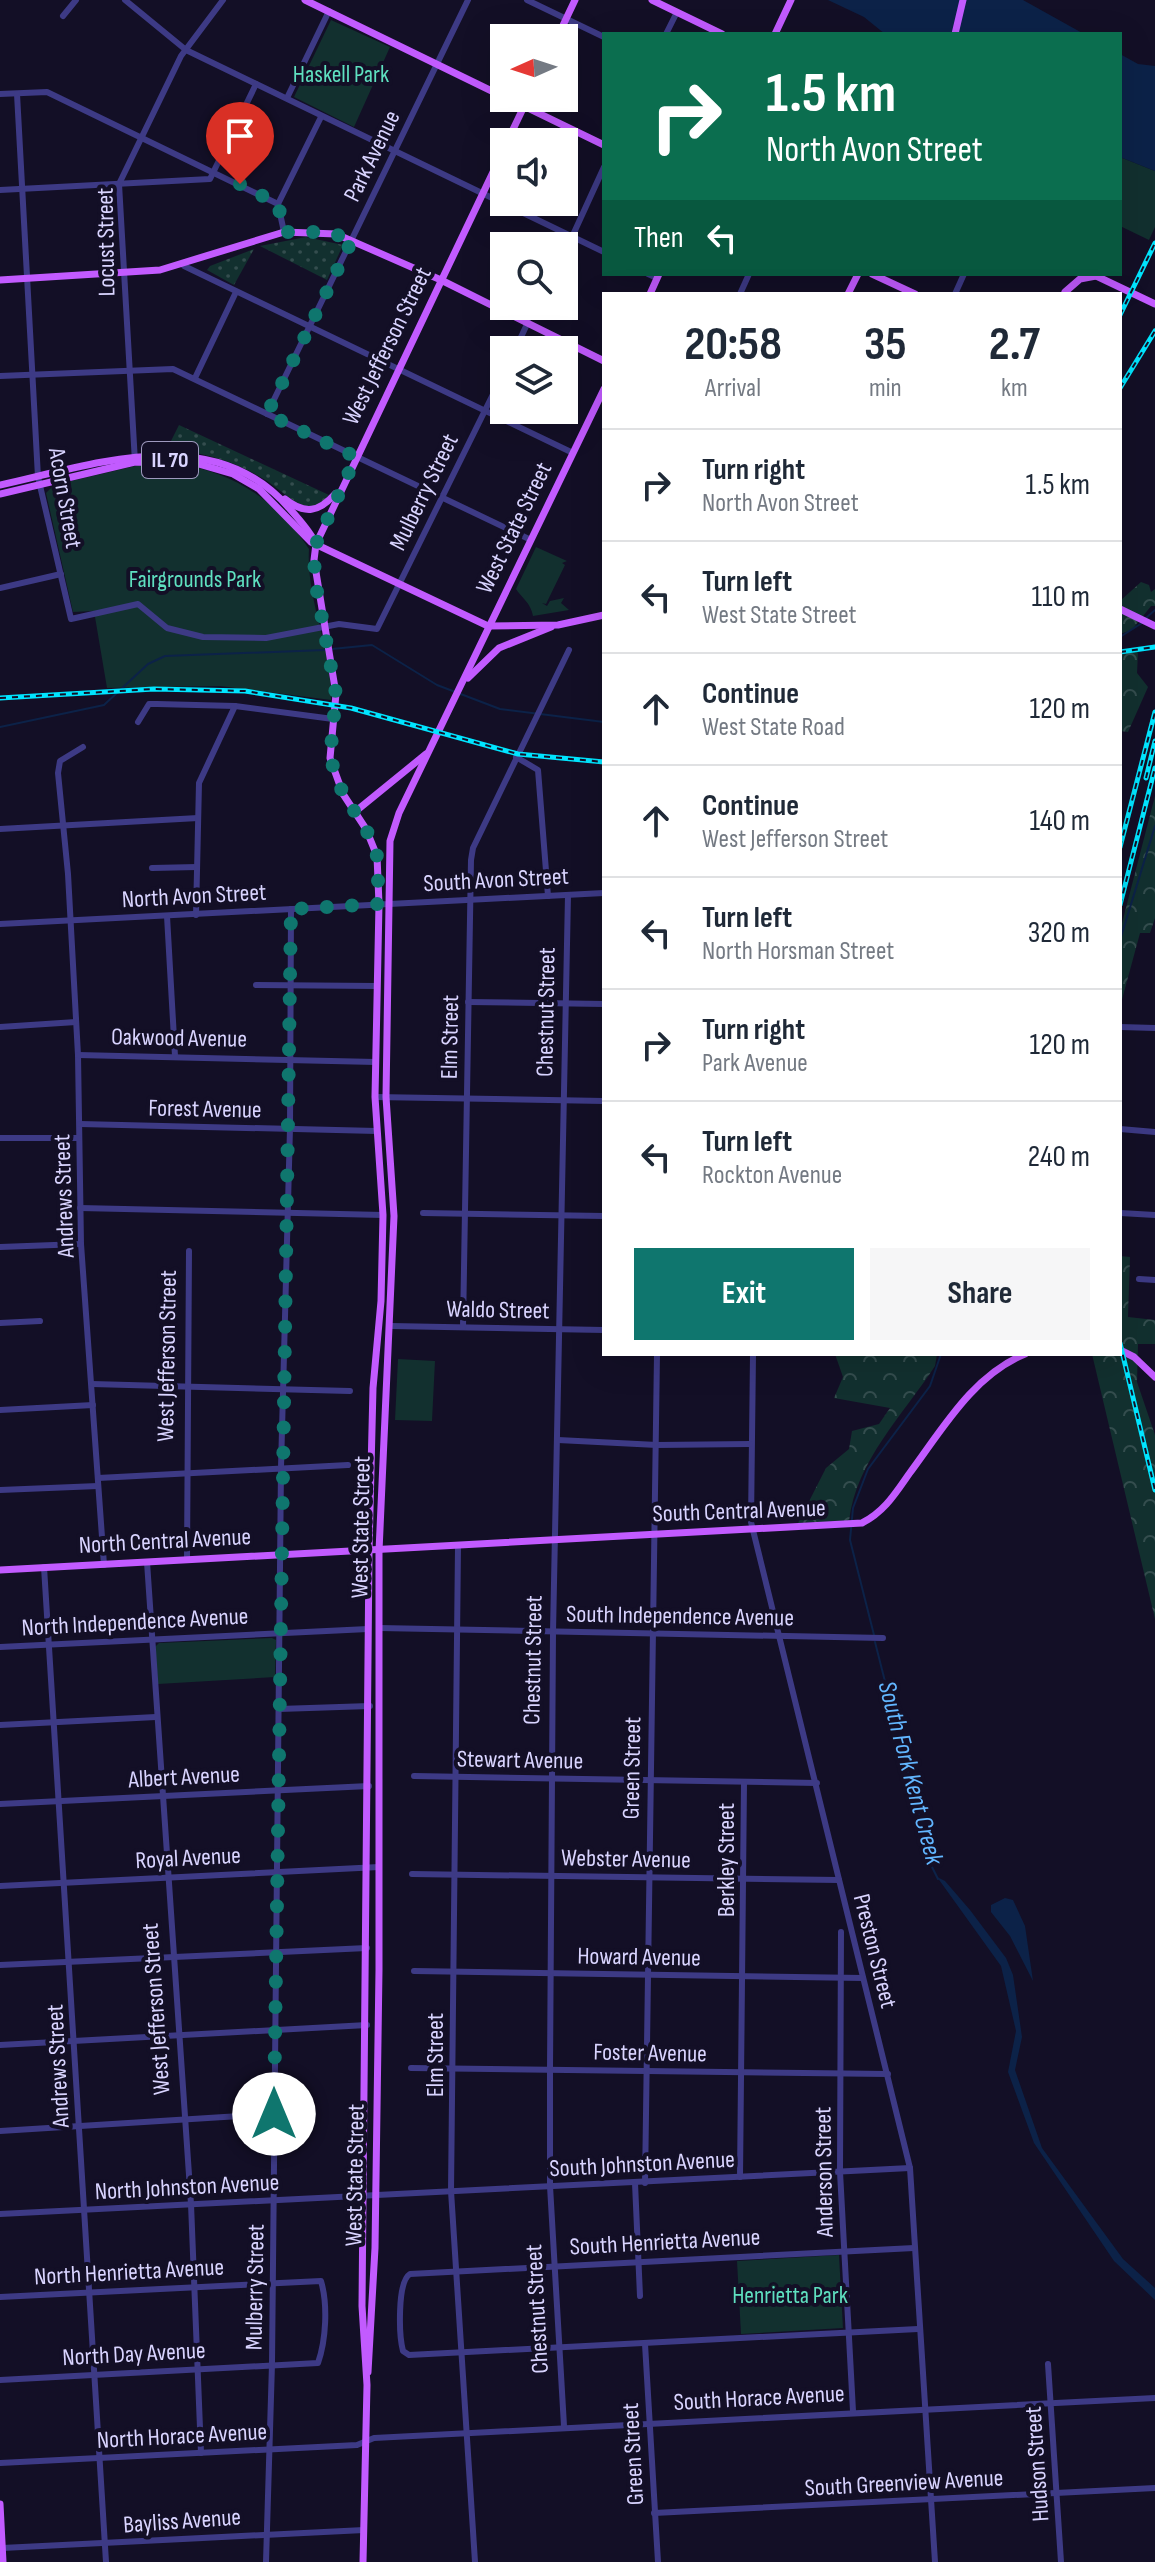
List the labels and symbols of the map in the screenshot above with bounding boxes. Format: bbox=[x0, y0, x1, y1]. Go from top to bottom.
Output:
north arrow bbox=[490, 24, 578, 112]
park label: Haskell Park bbox=[293, 60, 389, 89]
pin bbox=[206, 102, 274, 184]
street label: Park Avenue bbox=[338, 106, 406, 206]
street label: Locust Street bbox=[91, 187, 121, 297]
street label: West Jefferson Street bbox=[336, 262, 438, 430]
street label: Mulberry Street bbox=[383, 429, 465, 555]
road number: IL 70 bbox=[142, 442, 198, 478]
street label: Acorn Street bbox=[42, 444, 88, 551]
street label: West State Street bbox=[470, 458, 558, 598]
park label: Fairgrounds Park bbox=[129, 565, 261, 594]
street label: South Avon Street bbox=[423, 862, 569, 898]
street label: North Avon Street bbox=[121, 878, 267, 914]
street label: Chestnut Street bbox=[530, 947, 562, 1077]
street label: Elm Street bbox=[435, 995, 465, 1079]
street label: Oakwood Avenue bbox=[111, 1022, 247, 1054]
street label: Forest Avenue bbox=[148, 1094, 262, 1124]
street label: Andrews Street bbox=[47, 1134, 81, 1259]
street label: West Jefferson Street bbox=[151, 1270, 183, 1442]
street label: Waldo Street bbox=[446, 1295, 550, 1325]
street label: West State Street bbox=[345, 1455, 377, 1599]
street label: South Central Avenue bbox=[652, 1493, 826, 1529]
street label: North Central Avenue bbox=[78, 1522, 252, 1560]
street label: Chestnut Street bbox=[517, 1595, 549, 1725]
street label: South Independence Avenue bbox=[566, 1600, 794, 1632]
street label: North Independence Avenue bbox=[21, 1602, 249, 1642]
water label: South Fork Kent Creek bbox=[871, 1678, 950, 1870]
street label: Green Street bbox=[617, 1716, 647, 1820]
street label: Stewart Avenue bbox=[457, 1744, 583, 1776]
street label: Albert Avenue bbox=[126, 1760, 241, 1794]
street label: Berkley Street bbox=[712, 1803, 741, 1917]
street label: Royal Avenue bbox=[134, 1841, 242, 1875]
street label: Webster Avenue bbox=[561, 1843, 691, 1875]
street label: Preston Street bbox=[847, 1891, 903, 2011]
street label: West Jefferson Street bbox=[136, 1922, 176, 2096]
street label: Howard Avenue bbox=[577, 1941, 701, 1973]
street label: Andrews Street bbox=[40, 2004, 76, 2129]
street label: Elm Street bbox=[421, 2013, 450, 2097]
street label: Foster Avenue bbox=[593, 2038, 707, 2068]
position arrow bbox=[232, 2072, 316, 2156]
street label: West State Street bbox=[339, 2103, 371, 2247]
street label: Anderson Street bbox=[808, 2107, 840, 2238]
street label: South Johnston Avenue bbox=[549, 2145, 735, 2183]
street label: North Johnston Avenue bbox=[94, 2168, 280, 2206]
street label: South Henrietta Avenue bbox=[569, 2223, 761, 2261]
street label: Mulberry Street bbox=[239, 2224, 271, 2350]
street label: Chestnut Street bbox=[519, 2244, 555, 2374]
street label: North Henrietta Avenue bbox=[33, 2253, 225, 2291]
park label: Henrietta Park bbox=[732, 2281, 848, 2310]
street label: North Day Avenue bbox=[62, 2336, 206, 2372]
street label: South Horace Avenue bbox=[673, 2379, 845, 2417]
street label: Green Street bbox=[616, 2402, 650, 2506]
street label: Hudson Street bbox=[1019, 2405, 1055, 2523]
street label: North Horace Avenue bbox=[96, 2417, 268, 2455]
street label: South Greenview Avenue bbox=[804, 2463, 1004, 2503]
street label: Bayliss Avenue bbox=[122, 2502, 242, 2540]

